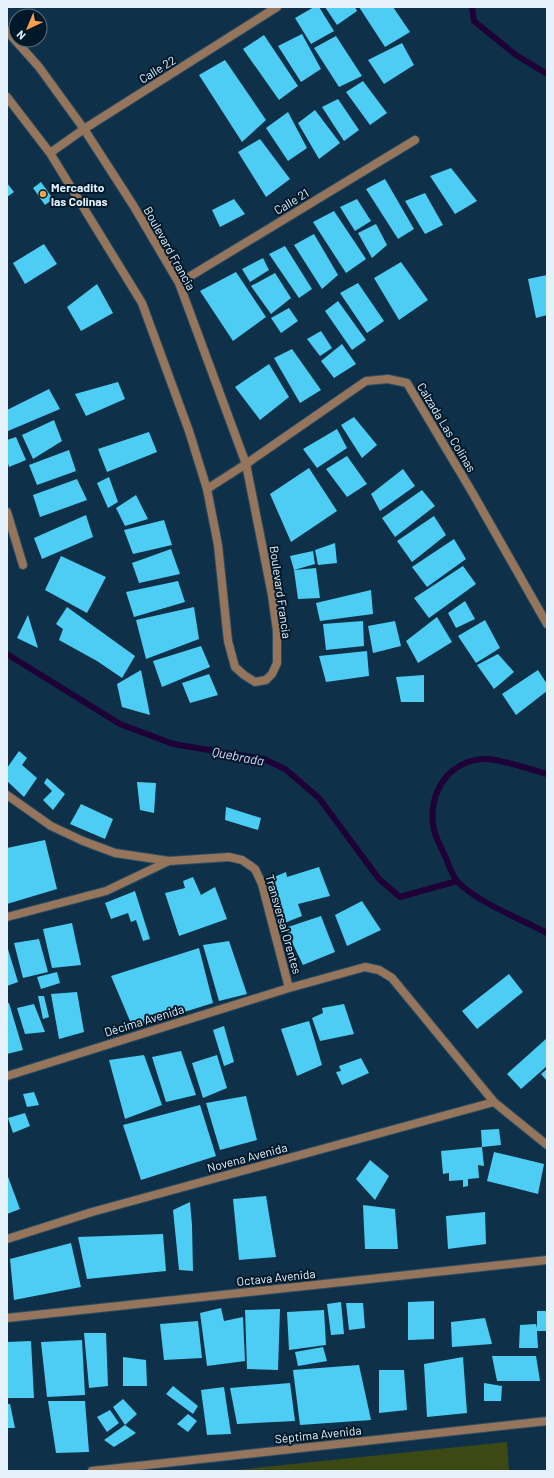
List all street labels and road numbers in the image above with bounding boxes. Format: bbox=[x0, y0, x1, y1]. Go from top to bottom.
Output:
street label: Calle 22 bbox=[136, 52, 178, 86]
street label: Calle 21 bbox=[271, 185, 311, 217]
street label: Boulevard Francia bbox=[141, 204, 199, 292]
street label: Calzada Las Colinas bbox=[415, 380, 479, 474]
street label: Boulevard Francia bbox=[268, 545, 294, 639]
street label: Transversal Orentes bbox=[263, 873, 305, 976]
street label: Décima Avenida bbox=[102, 1001, 186, 1039]
street label: Novena Avenida bbox=[205, 1140, 289, 1174]
street label: Octava Avenida bbox=[236, 1266, 316, 1288]
street label: Séptima Avenida bbox=[274, 1422, 362, 1446]

